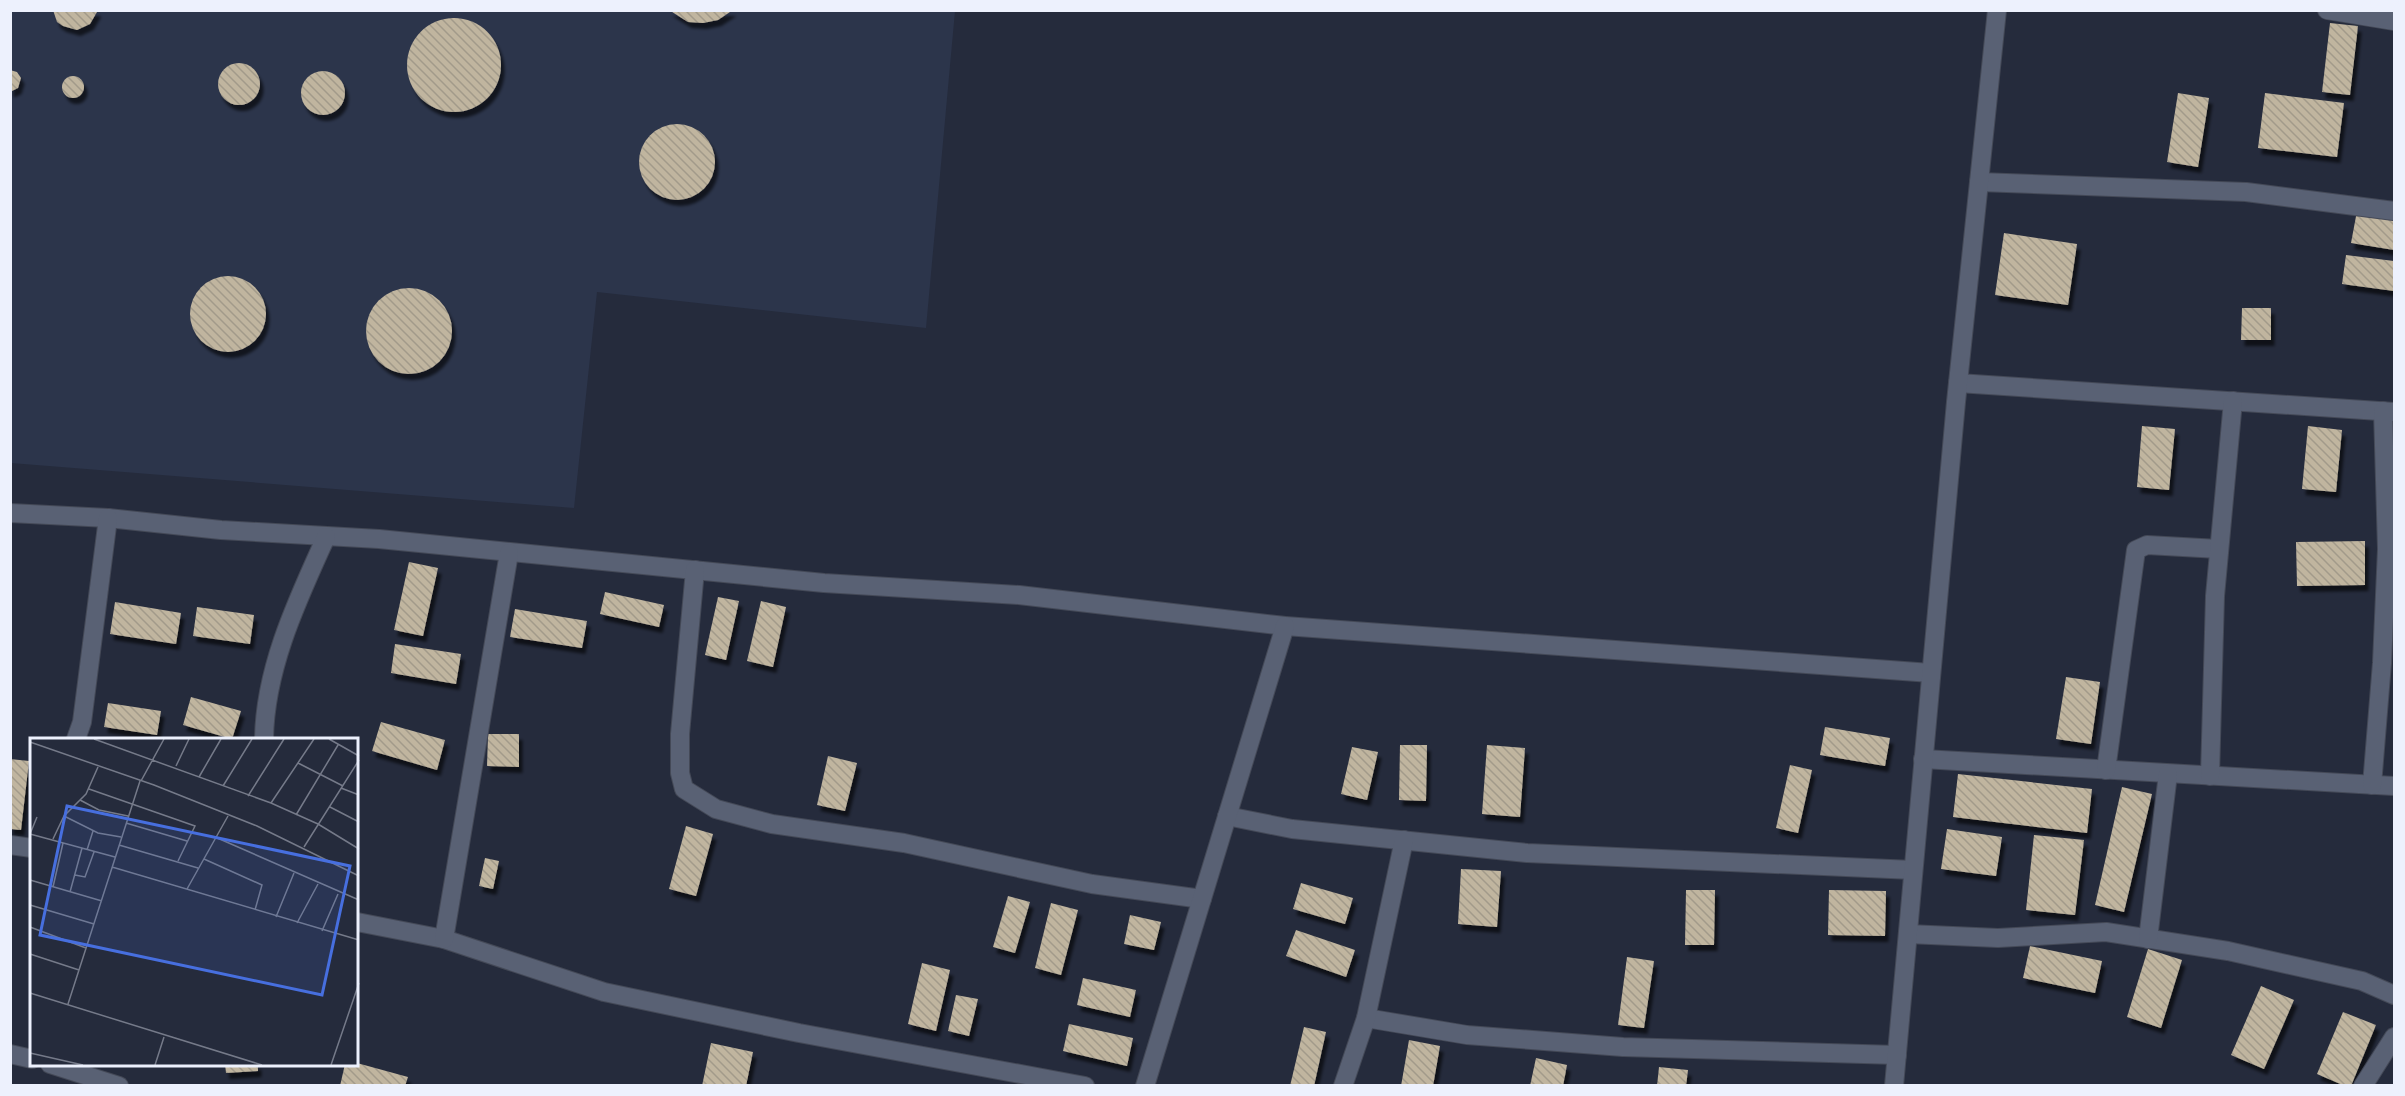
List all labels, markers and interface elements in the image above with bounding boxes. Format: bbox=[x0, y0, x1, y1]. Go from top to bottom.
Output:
inset map bbox=[30, 738, 358, 1066]

